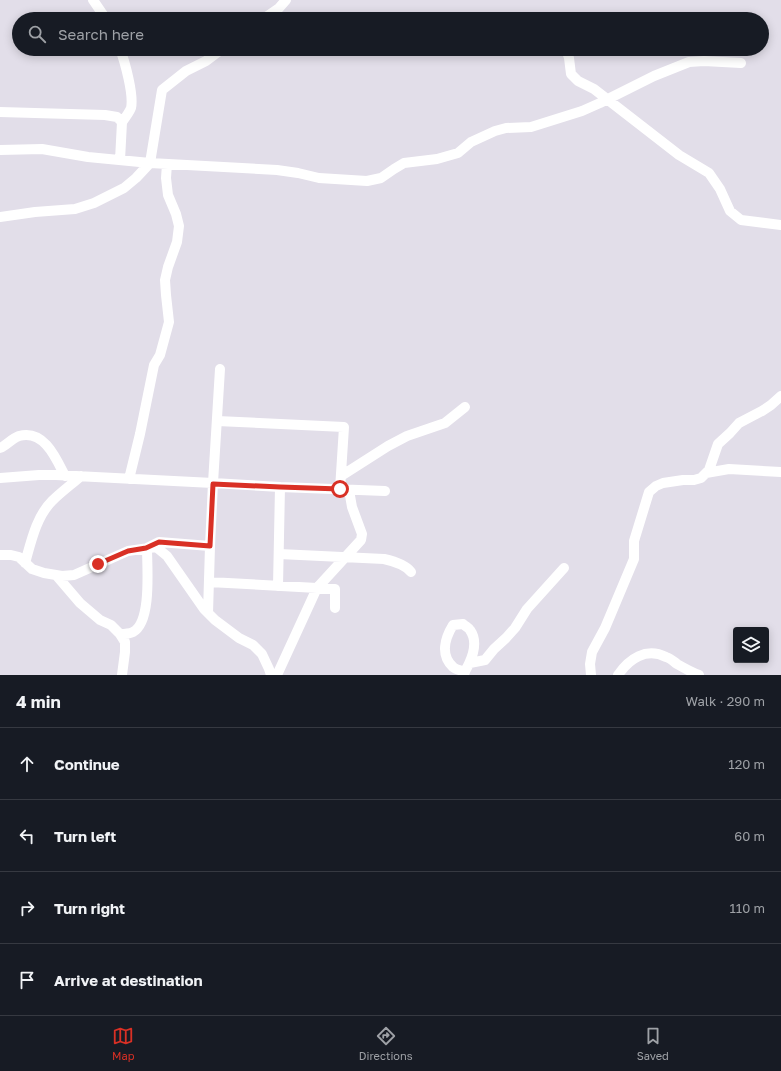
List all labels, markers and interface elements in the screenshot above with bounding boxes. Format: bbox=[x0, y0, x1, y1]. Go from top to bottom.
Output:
search box bbox=[12, 12, 769, 56]
icon: search bbox=[26, 23, 48, 45]
text: Search here bbox=[58, 25, 144, 43]
route start bbox=[331, 480, 349, 498]
route end bbox=[89, 555, 107, 573]
map controls bbox=[733, 627, 769, 663]
button: layers bbox=[733, 627, 769, 663]
text: 4 min bbox=[16, 691, 61, 712]
text: Walk · 290 m bbox=[686, 693, 765, 709]
icon: ahead bbox=[16, 753, 38, 775]
text: Continue bbox=[54, 755, 120, 773]
text: 120 m bbox=[728, 756, 765, 772]
icon: left bbox=[16, 825, 38, 847]
text: Turn left bbox=[54, 827, 116, 845]
text: 60 m bbox=[734, 828, 765, 844]
icon: right bbox=[16, 897, 38, 919]
text: Turn right bbox=[54, 899, 125, 917]
text: 110 m bbox=[730, 900, 765, 916]
icon: arrive bbox=[16, 969, 38, 991]
text: Arrive at destination bbox=[54, 971, 203, 989]
tab: Map bbox=[112, 1025, 135, 1062]
tab: Directions bbox=[359, 1025, 413, 1062]
tab: Saved bbox=[637, 1025, 669, 1062]

